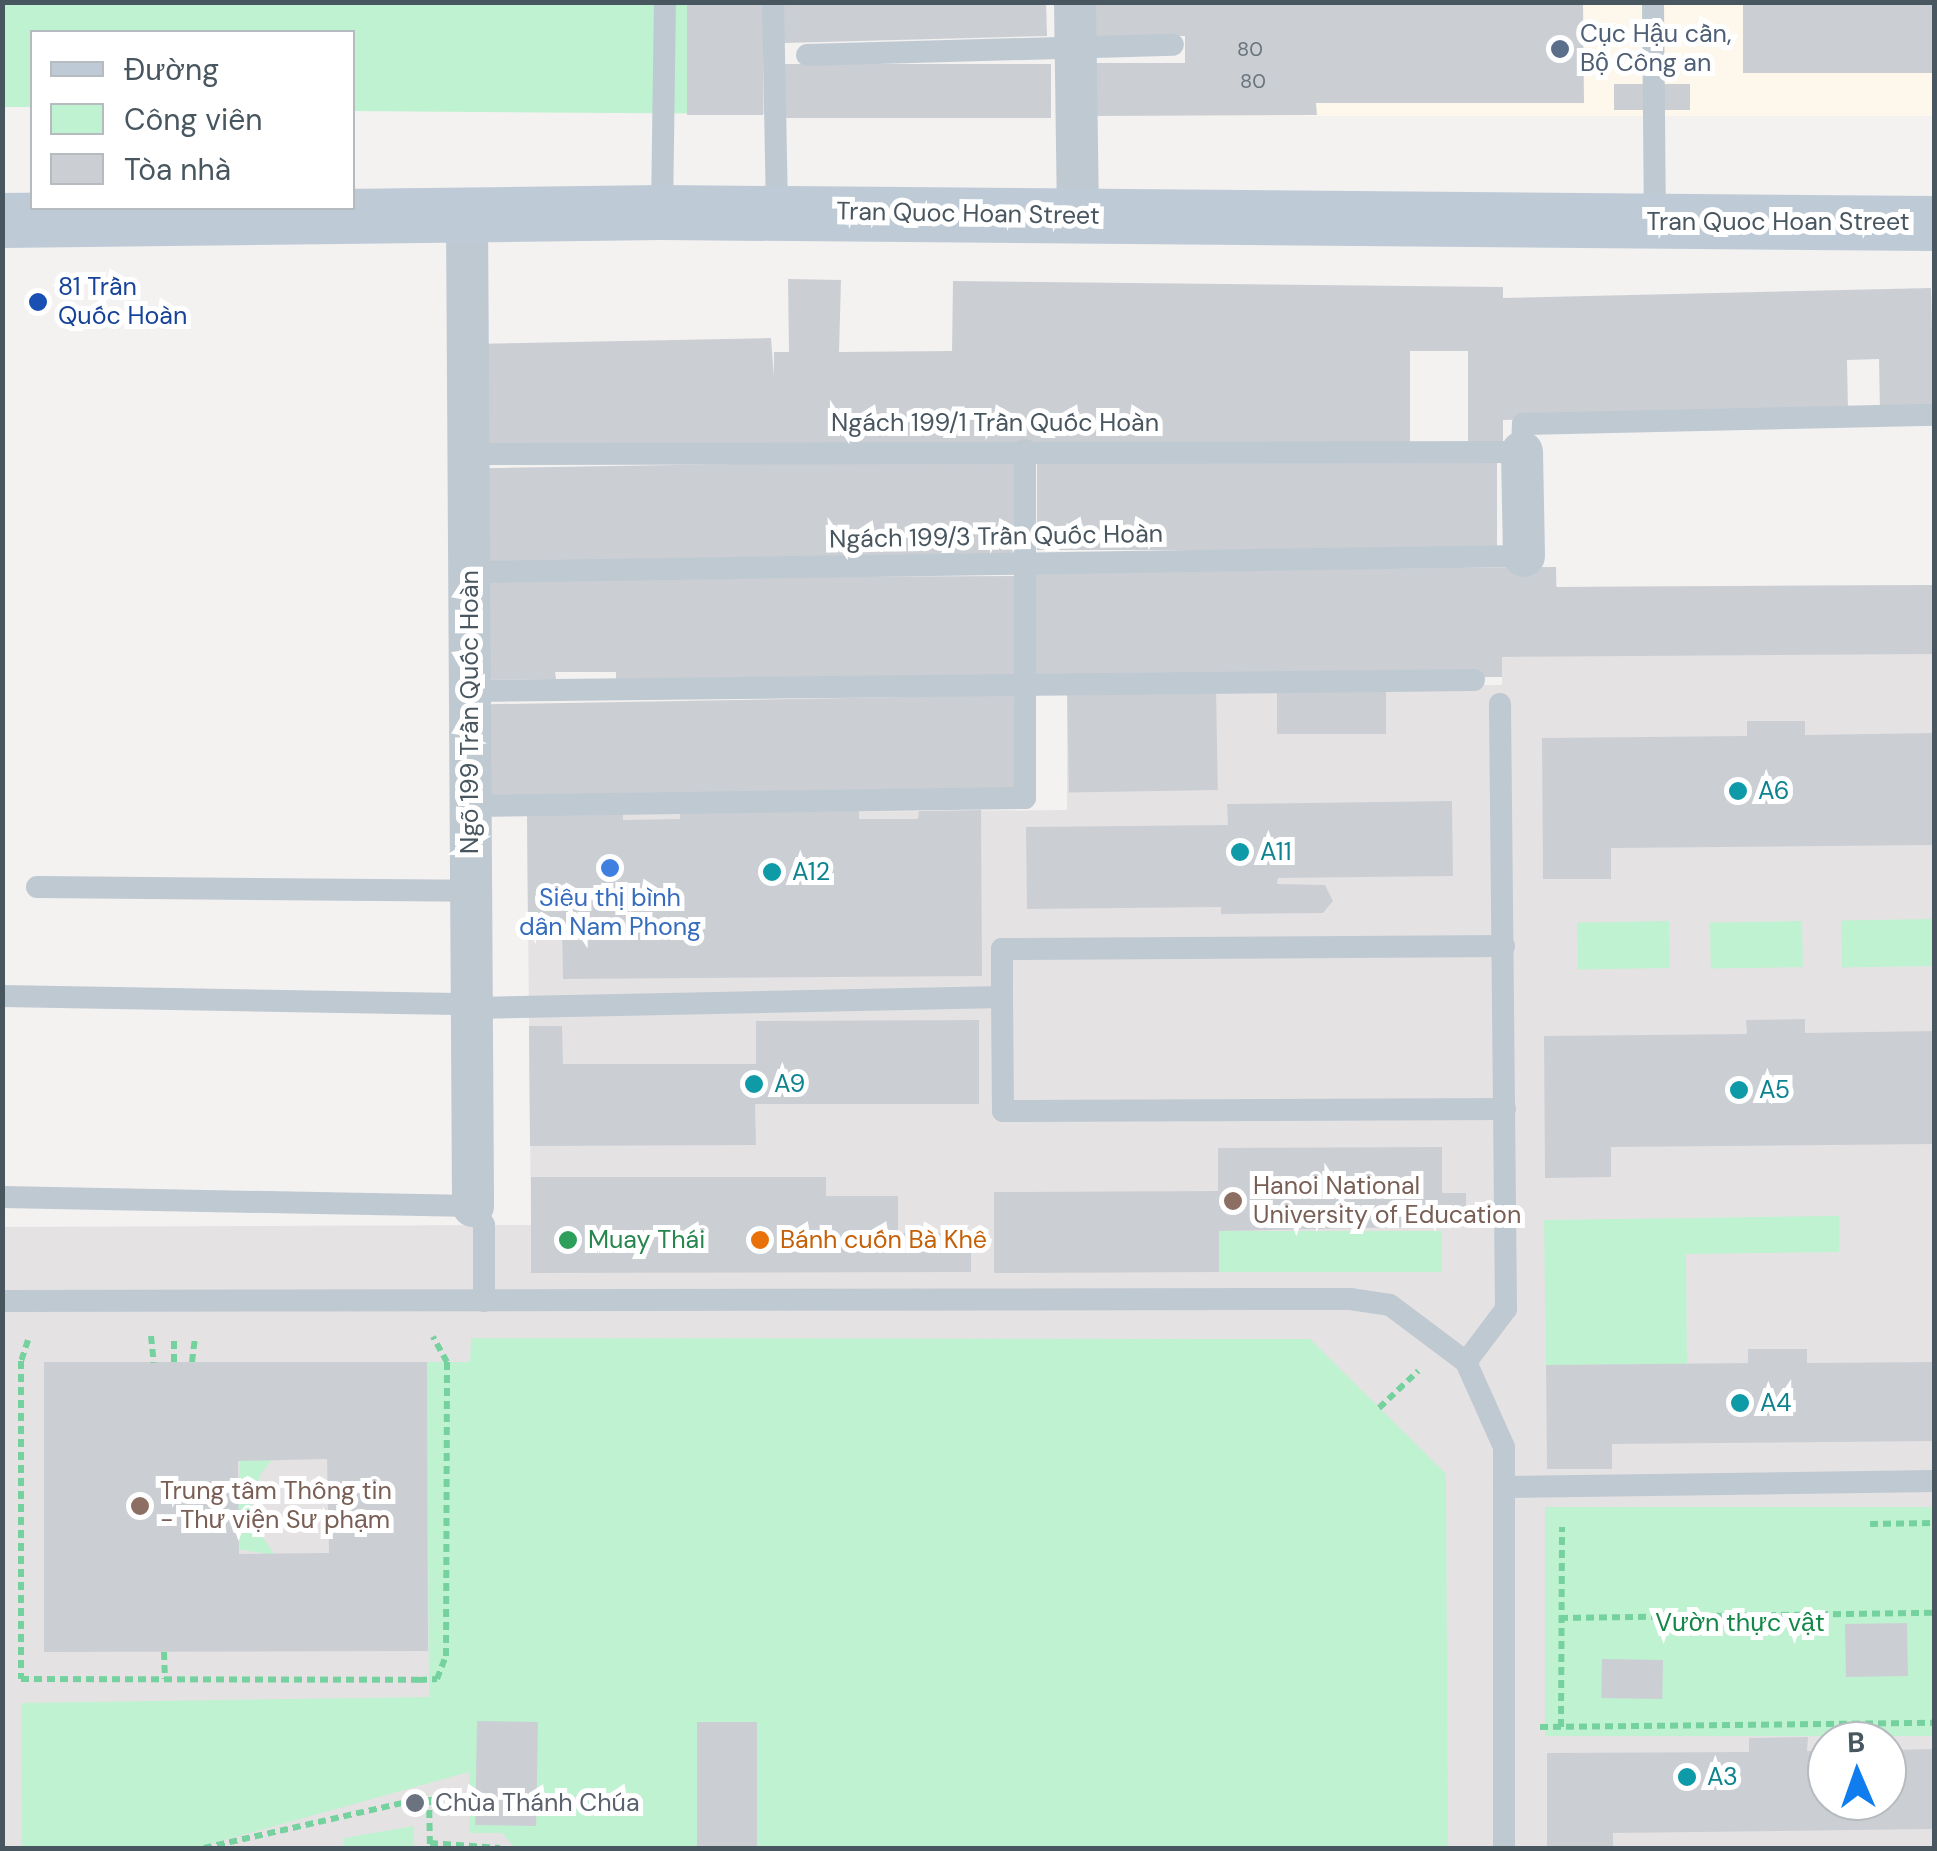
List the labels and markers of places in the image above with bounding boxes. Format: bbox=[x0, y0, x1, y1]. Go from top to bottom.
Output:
place label: Cục Hậu cần, Bộ Công an bbox=[1580, 20, 1731, 79]
marker: Cục Hậu cần, Bộ Công an bbox=[1549, 38, 1571, 60]
place label: 81 Trần Quốc Hoàn bbox=[58, 273, 187, 332]
marker: 81 Trần Quốc Hoàn bbox=[27, 291, 49, 313]
place label: A6 bbox=[1758, 776, 1789, 806]
marker: A6 bbox=[1727, 780, 1749, 802]
place label: A11 bbox=[1260, 837, 1291, 867]
marker: A11 bbox=[1229, 841, 1251, 863]
marker: Siêu thị bình dân Nam Phong bbox=[599, 857, 621, 879]
place label: A12 bbox=[792, 857, 830, 887]
marker: A12 bbox=[761, 861, 783, 883]
place label: Siêu thị bình dân Nam Phong bbox=[519, 884, 701, 943]
place label: A9 bbox=[774, 1069, 805, 1099]
marker: A9 bbox=[743, 1073, 765, 1095]
place label: A5 bbox=[1759, 1075, 1790, 1105]
marker: A5 bbox=[1728, 1079, 1750, 1101]
place label: Hanoi National University of Education bbox=[1253, 1172, 1521, 1231]
marker: Hanoi National University of Education bbox=[1222, 1190, 1244, 1212]
place label: Muay Thái bbox=[588, 1225, 705, 1255]
place label: Bánh cuốn Bà Khê bbox=[780, 1225, 987, 1255]
marker: Muay Thái bbox=[557, 1229, 579, 1251]
marker: Bánh cuốn Bà Khê bbox=[749, 1229, 771, 1251]
place label: A4 bbox=[1760, 1388, 1791, 1418]
marker: A4 bbox=[1729, 1392, 1751, 1414]
place label: Trung tâm Thông tin - Thư viện Sư phạm bbox=[160, 1477, 392, 1536]
marker: Trung tâm Thông tin - Thư viện Sư phạm bbox=[129, 1495, 151, 1517]
place label: A3 bbox=[1707, 1762, 1738, 1792]
marker: A3 bbox=[1676, 1766, 1698, 1788]
place label: Chùa Thánh Chúa bbox=[435, 1788, 639, 1818]
marker: Chùa Thánh Chúa bbox=[404, 1792, 426, 1814]

